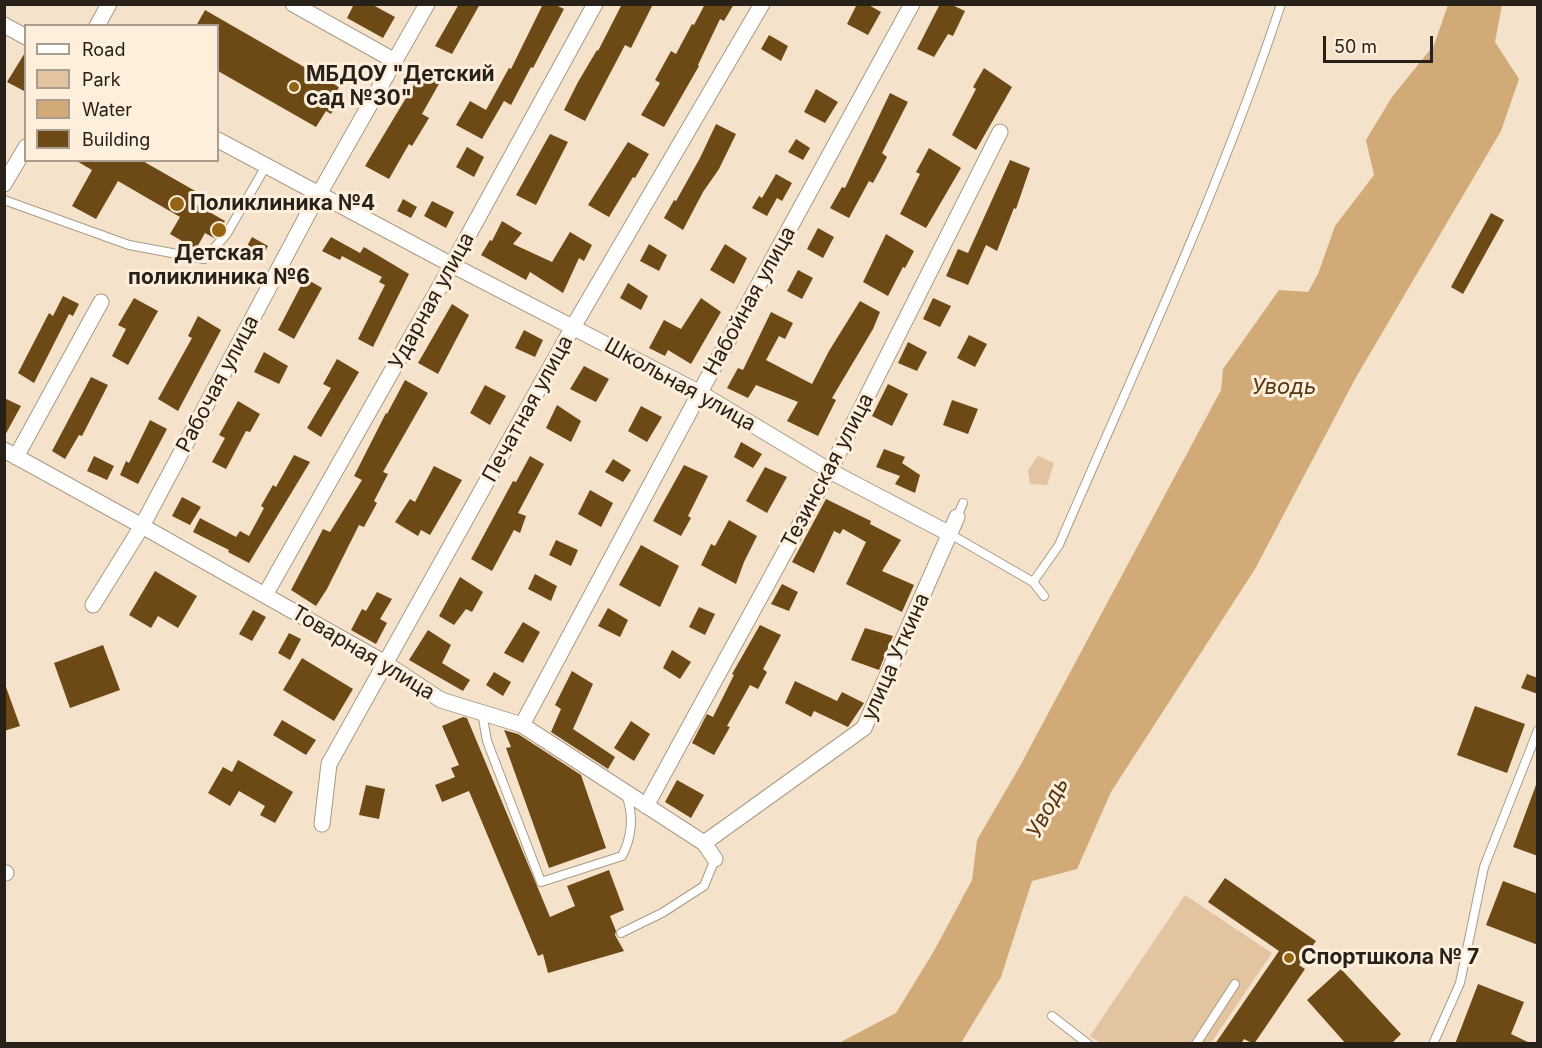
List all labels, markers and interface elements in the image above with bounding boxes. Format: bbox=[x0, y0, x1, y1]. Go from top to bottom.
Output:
legend bbox=[24, 24, 219, 162]
scale bar bbox=[1326, 24, 1436, 62]
text: 50 m bbox=[1334, 36, 1377, 57]
text: Road bbox=[82, 39, 125, 60]
place label: МБДОУ "Детский сад №30" bbox=[306, 62, 495, 112]
text: Park bbox=[82, 69, 121, 90]
marker: МБДОУ "Детский сад №30" bbox=[287, 80, 301, 94]
text: Water bbox=[82, 99, 132, 120]
text: Building bbox=[82, 129, 150, 150]
place label: Поликлиника №4 bbox=[190, 191, 375, 217]
marker: Поликлиника №4 bbox=[168, 195, 186, 213]
marker: Детская поликлиника №6 bbox=[210, 221, 228, 239]
street label: Набойная улица bbox=[699, 222, 801, 380]
street label: Ударная улица bbox=[384, 228, 480, 374]
place label: Детская поликлиника №6 bbox=[128, 241, 310, 291]
street label: Рабочая улица bbox=[171, 311, 265, 457]
street label: Печатная улица bbox=[477, 331, 579, 487]
street label: Школьная улица bbox=[600, 333, 760, 437]
water label: Уводь bbox=[1252, 374, 1316, 400]
street label: Тезинская улица bbox=[777, 389, 879, 553]
street label: улица Уткина bbox=[857, 589, 935, 725]
street label: Товарная улица bbox=[287, 600, 439, 706]
water label: Уводь bbox=[1021, 773, 1075, 843]
place label: Спортшкола № 7 bbox=[1301, 945, 1479, 971]
marker: Спортшкола № 7 bbox=[1282, 951, 1296, 965]

